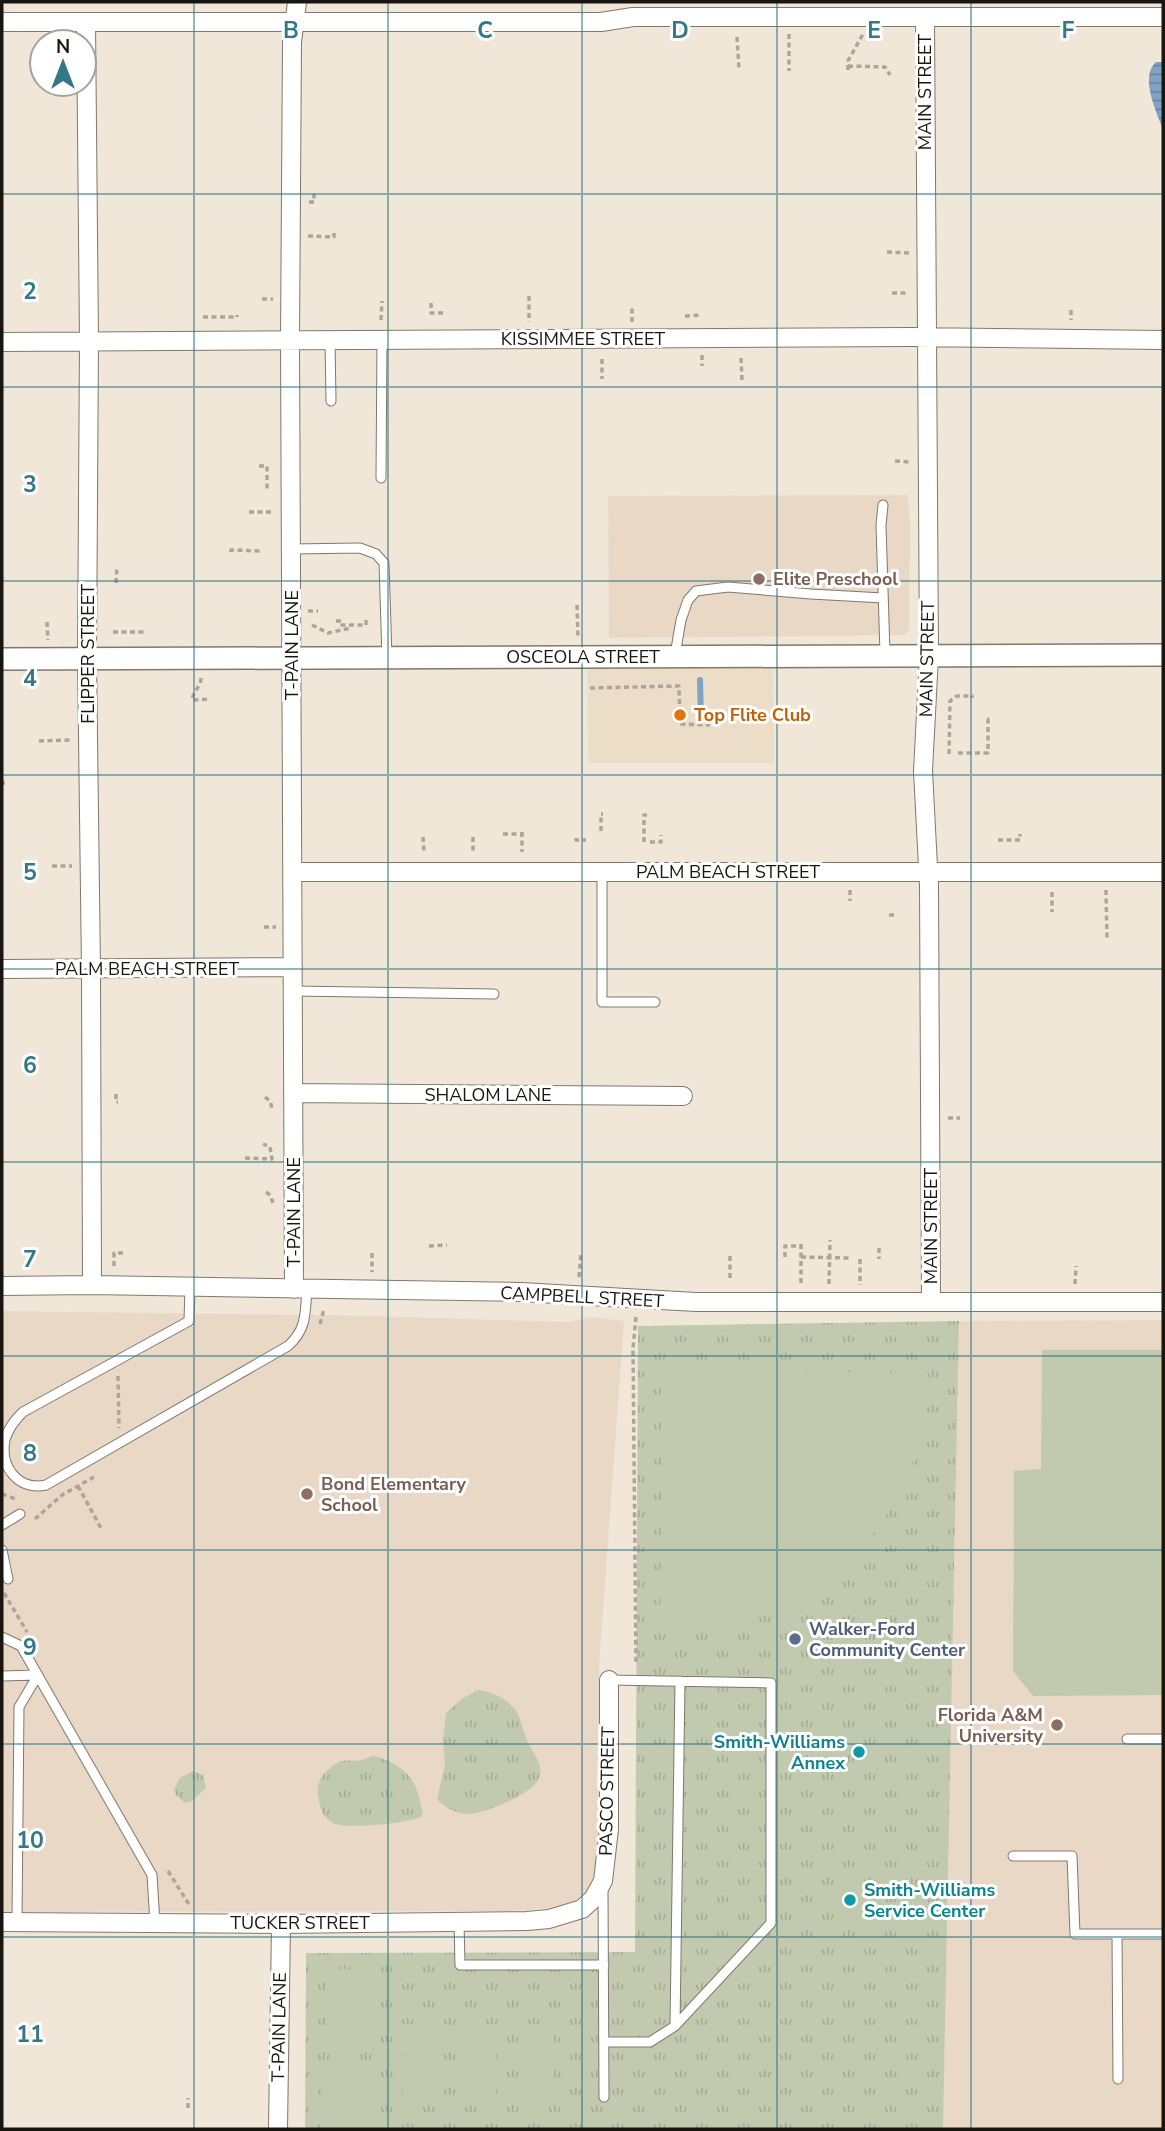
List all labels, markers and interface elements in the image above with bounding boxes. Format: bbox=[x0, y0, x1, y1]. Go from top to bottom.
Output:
text: B bbox=[283, 15, 299, 46]
text: C bbox=[477, 15, 493, 46]
text: D bbox=[671, 15, 689, 46]
text: E bbox=[867, 15, 881, 46]
text: F bbox=[1062, 15, 1075, 46]
north arrow bbox=[28, 28, 98, 98]
text: N bbox=[56, 34, 70, 60]
street label: MAIN STREET bbox=[913, 34, 937, 150]
text: 2 bbox=[23, 276, 37, 307]
street label: KISSIMMEE STREET bbox=[501, 327, 665, 351]
text: 3 bbox=[23, 469, 37, 500]
place label: Elite Preschool bbox=[773, 567, 898, 591]
marker: Elite Preschool bbox=[751, 571, 767, 587]
street label: FLIPPER STREET bbox=[76, 584, 100, 724]
street label: T-PAIN LANE bbox=[280, 590, 304, 700]
street label: MAIN STREET bbox=[914, 600, 940, 717]
street label: OSCEOLA STREET bbox=[506, 645, 660, 669]
text: 4 bbox=[23, 663, 37, 694]
place label: Top Flite Club bbox=[694, 703, 811, 727]
marker: Top Flite Club bbox=[672, 707, 688, 723]
text: 5 bbox=[23, 857, 37, 888]
street label: PALM BEACH STREET bbox=[636, 860, 820, 884]
street label: PALM BEACH STREET bbox=[55, 957, 239, 981]
text: 6 bbox=[23, 1050, 37, 1081]
street label: SHALOM LANE bbox=[424, 1083, 552, 1107]
street label: T-PAIN LANE bbox=[282, 1157, 306, 1267]
street label: MAIN STREET bbox=[919, 1168, 943, 1284]
text: 7 bbox=[23, 1244, 37, 1275]
street label: CAMPBELL STREET bbox=[500, 1281, 665, 1313]
text: 8 bbox=[23, 1438, 37, 1469]
place label: Bond Elementary School bbox=[321, 1472, 467, 1517]
marker: Bond Elementary School bbox=[299, 1486, 315, 1502]
place label: Walker-Ford Community Center bbox=[809, 1617, 965, 1662]
marker: Walker-Ford Community Center bbox=[787, 1631, 803, 1647]
text: 9 bbox=[23, 1632, 37, 1663]
place label: Florida A&M University bbox=[938, 1703, 1044, 1748]
marker: Florida A&M University bbox=[1049, 1717, 1065, 1733]
street label: PASCO STREET bbox=[594, 1726, 620, 1856]
place label: Smith-Williams Annex bbox=[714, 1730, 845, 1775]
marker: Smith-Williams Annex bbox=[851, 1744, 867, 1760]
text: 10 bbox=[16, 1825, 44, 1856]
place label: Smith-Williams Service Center bbox=[864, 1878, 995, 1923]
marker: Smith-Williams Service Center bbox=[842, 1892, 858, 1908]
street label: TUCKER STREET bbox=[230, 1911, 370, 1935]
street label: T-PAIN LANE bbox=[266, 1972, 292, 2082]
text: 11 bbox=[16, 2019, 44, 2050]

